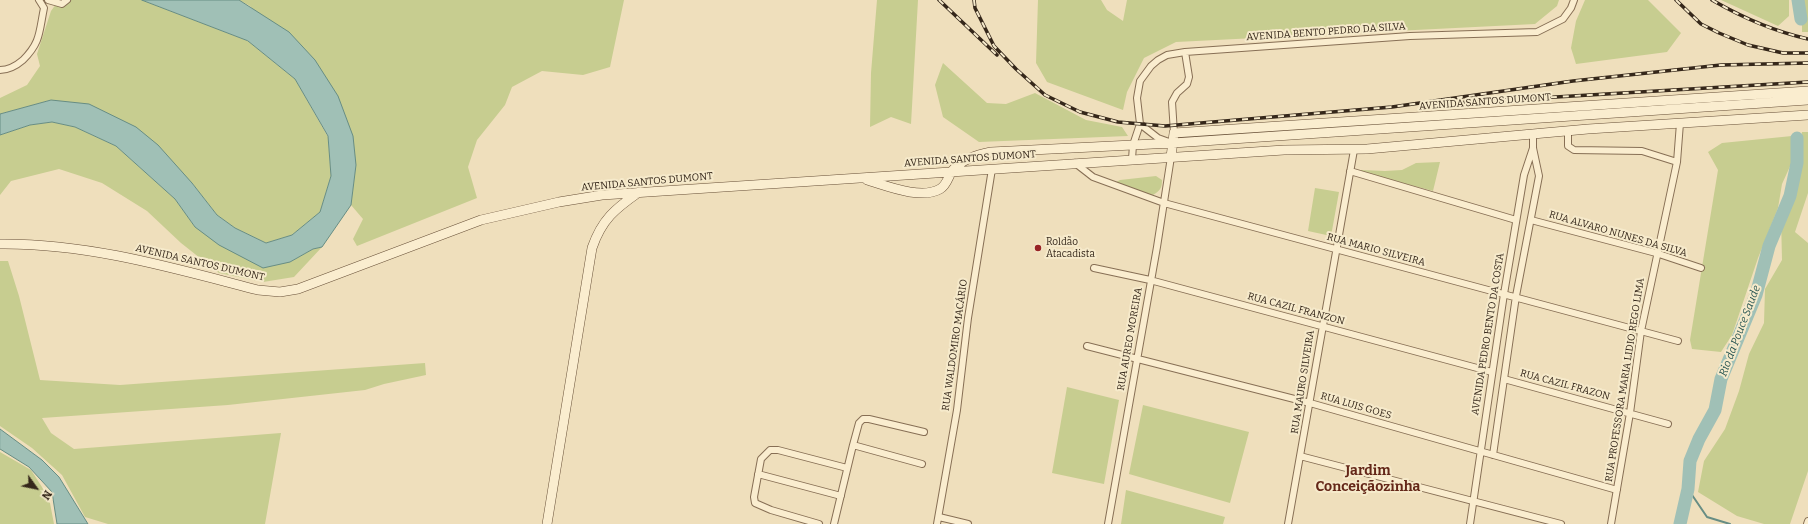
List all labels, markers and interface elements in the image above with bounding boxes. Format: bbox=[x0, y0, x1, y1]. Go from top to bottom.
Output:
street label: AVENIDA BENTO PEDRO DA SILVA bbox=[1246, 20, 1406, 44]
street label: AVENIDA SANTOS DUMONT bbox=[1419, 91, 1551, 113]
street label: AVENIDA SANTOS DUMONT bbox=[904, 148, 1036, 170]
street label: AVENIDA SANTOS DUMONT bbox=[581, 170, 713, 194]
street label: RUA ALVARO NUNES DA SILVA bbox=[1548, 208, 1688, 260]
street label: RUA MARIO SILVEIRA bbox=[1325, 231, 1427, 269]
place label: Roldão Atacadista bbox=[1046, 236, 1095, 260]
street label: AVENIDA SANTOS DUMONT bbox=[134, 242, 266, 284]
marker: Roldão Atacadista bbox=[1033, 243, 1043, 253]
street label: AVENIDA PEDRO BENTO DA COSTA bbox=[1469, 252, 1507, 416]
street label: RUA PROFESSORA MARIA LIDIO REGO LIMA bbox=[1603, 277, 1647, 483]
street label: RUA WALDOMIRO MACÁRIO bbox=[940, 278, 970, 412]
water label: Rio da Pouce Saude bbox=[1717, 284, 1763, 378]
street label: RUA AUREO MOREIRA bbox=[1115, 286, 1145, 392]
street label: RUA CAZIL FRANZON bbox=[1246, 290, 1346, 328]
street label: RUA MAURO SILVEIRA bbox=[1289, 329, 1317, 435]
street label: RUA CAZIL FRAZON bbox=[1519, 367, 1611, 403]
street label: RUA LUIS GOES bbox=[1319, 390, 1393, 422]
district label: Jardim Conceiçãozinha bbox=[1316, 463, 1420, 496]
north arrow bbox=[16, 468, 56, 508]
text: N bbox=[39, 488, 54, 502]

